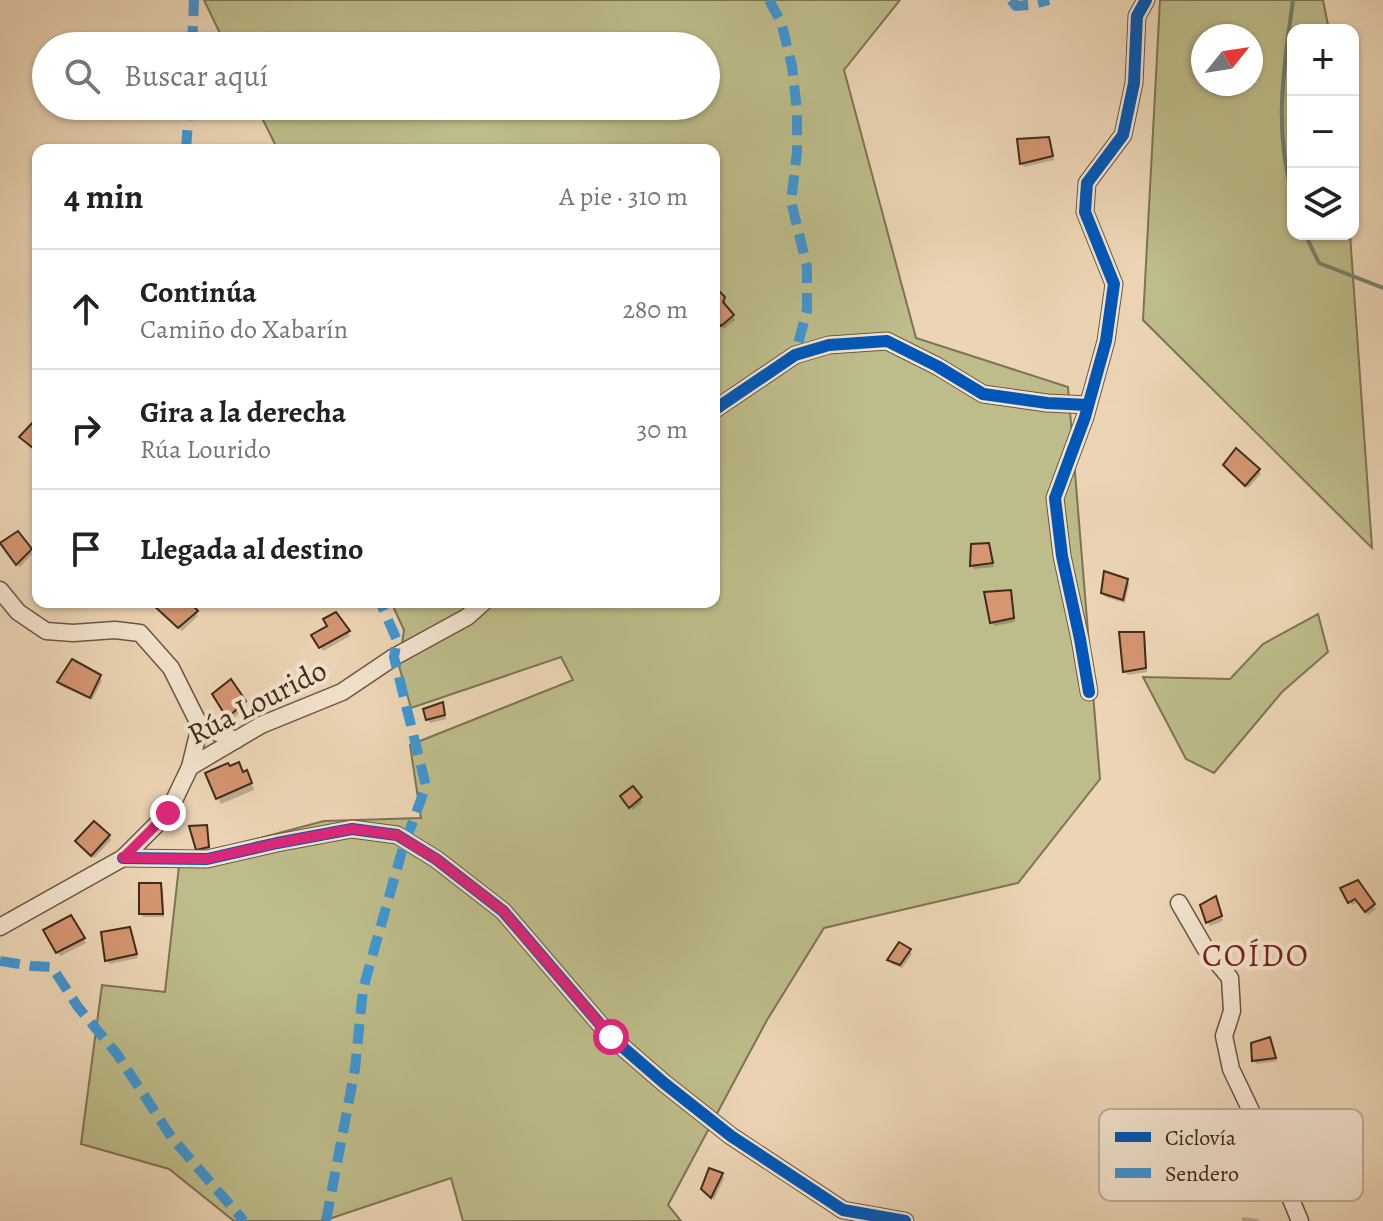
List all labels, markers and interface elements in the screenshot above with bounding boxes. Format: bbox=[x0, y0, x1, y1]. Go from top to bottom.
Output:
north arrow bbox=[1191, 24, 1263, 96]
map controls bbox=[1287, 24, 1359, 240]
button: + bbox=[1287, 24, 1359, 96]
search box bbox=[32, 32, 720, 120]
icon: search bbox=[60, 54, 104, 98]
text: Buscar aquí bbox=[124, 56, 268, 96]
button: − bbox=[1287, 96, 1359, 168]
button: layers bbox=[1287, 168, 1359, 240]
text: 4 min bbox=[64, 173, 143, 220]
text: A pie · 310 m bbox=[559, 179, 688, 214]
text: Continúa bbox=[140, 272, 257, 312]
icon: ahead bbox=[64, 287, 108, 331]
text: 280 m bbox=[622, 292, 688, 327]
text: Camiño do Xabarín bbox=[140, 312, 348, 347]
text: Gira a la derecha bbox=[140, 392, 346, 432]
icon: right bbox=[64, 407, 108, 451]
text: 30 m bbox=[637, 412, 688, 447]
text: Rúa Lourido bbox=[140, 432, 271, 467]
icon: arrive bbox=[64, 527, 108, 571]
text: Llegada al destino bbox=[140, 529, 363, 569]
street label: Rúa Lourido bbox=[181, 650, 333, 754]
route end bbox=[150, 795, 186, 831]
district label: COÍDO bbox=[1202, 933, 1310, 977]
route start bbox=[593, 1019, 629, 1055]
legend bbox=[1099, 1109, 1363, 1201]
text: Ciclovía bbox=[1165, 1123, 1237, 1153]
text: Sendero bbox=[1165, 1159, 1239, 1189]

